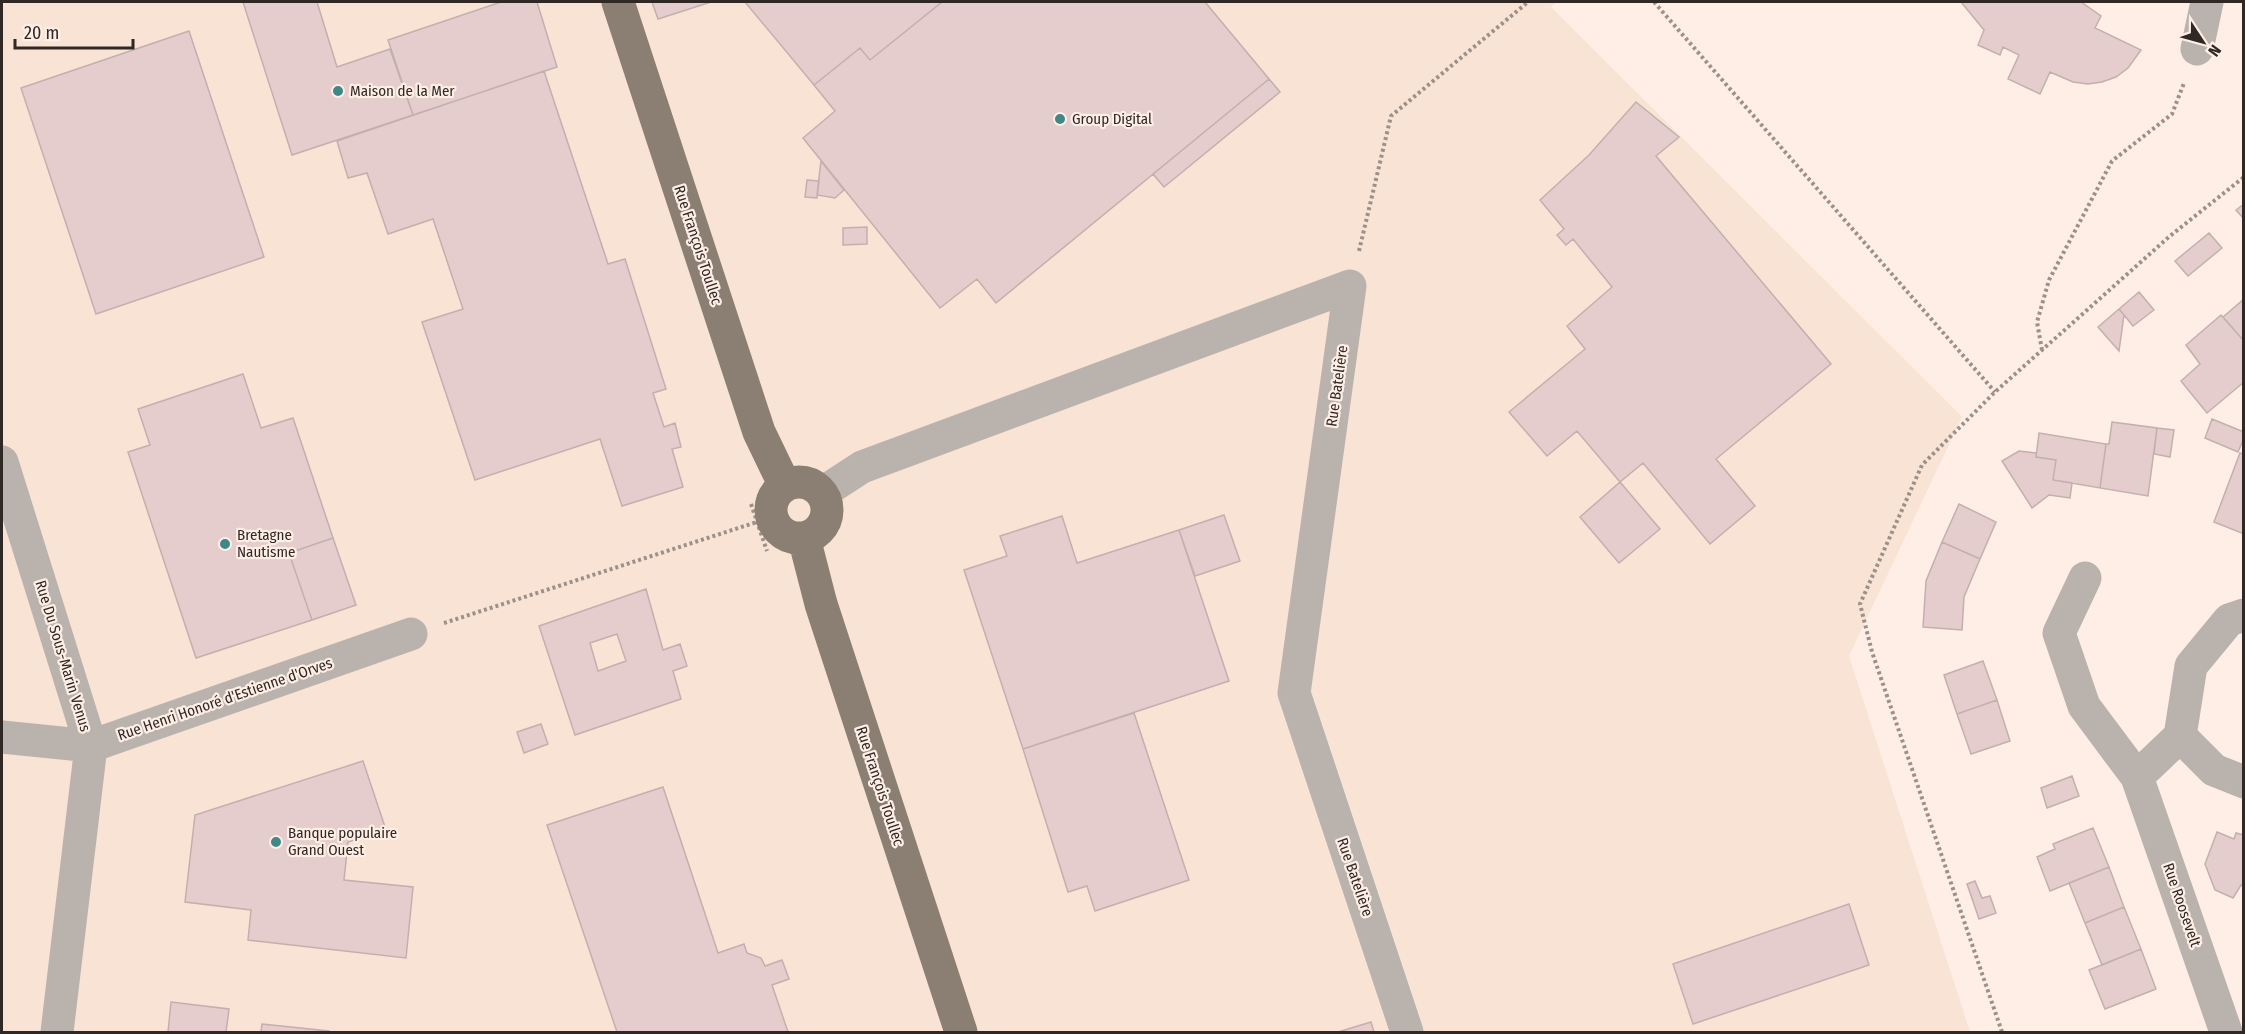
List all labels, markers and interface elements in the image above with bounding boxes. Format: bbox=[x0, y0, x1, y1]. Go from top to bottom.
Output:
scale bar bbox=[15, 12, 134, 50]
north arrow bbox=[2173, 12, 2233, 72]
text: 20 m bbox=[24, 22, 59, 44]
text: N bbox=[2204, 41, 2225, 60]
place label: Maison de la Mer bbox=[350, 82, 455, 100]
marker: Maison de la Mer bbox=[331, 84, 345, 98]
place label: Group Digital bbox=[1072, 110, 1152, 128]
marker: Group Digital bbox=[1053, 112, 1067, 126]
street label: Rue François Toullec bbox=[670, 183, 726, 307]
street label: Rue Batelière bbox=[1322, 344, 1352, 428]
place label: Bretagne Nautisme bbox=[237, 526, 295, 561]
marker: Bretagne Nautisme bbox=[218, 537, 232, 551]
street label: Rue Du Sous-Marin Venus bbox=[31, 578, 95, 734]
street label: Rue Henri Honoré d'Estienne d'Orves bbox=[115, 654, 335, 744]
street label: Rue François Toullec bbox=[852, 724, 908, 848]
place label: Banque populaire Grand Ouest bbox=[288, 824, 397, 859]
marker: Banque populaire Grand Ouest bbox=[269, 835, 283, 849]
street label: Rue Batelière bbox=[1333, 835, 1377, 919]
street label: Rue Roosevelt bbox=[2159, 861, 2205, 949]

